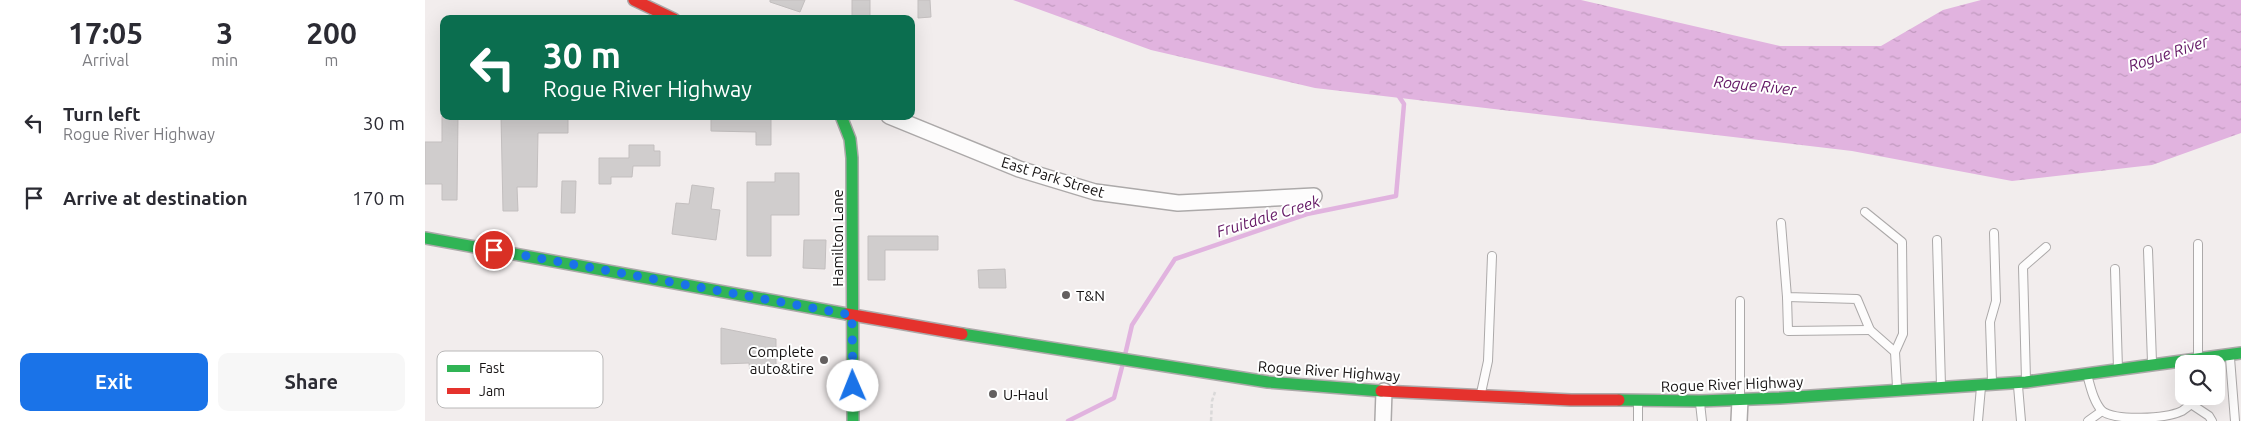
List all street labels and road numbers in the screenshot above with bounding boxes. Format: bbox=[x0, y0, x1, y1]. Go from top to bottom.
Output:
street label: East Park Street bbox=[999, 153, 1107, 201]
street label: Hamilton Lane bbox=[829, 189, 846, 287]
street label: Rogue River Highway bbox=[1257, 358, 1401, 384]
street label: Rogue River Highway bbox=[1660, 373, 1804, 395]

